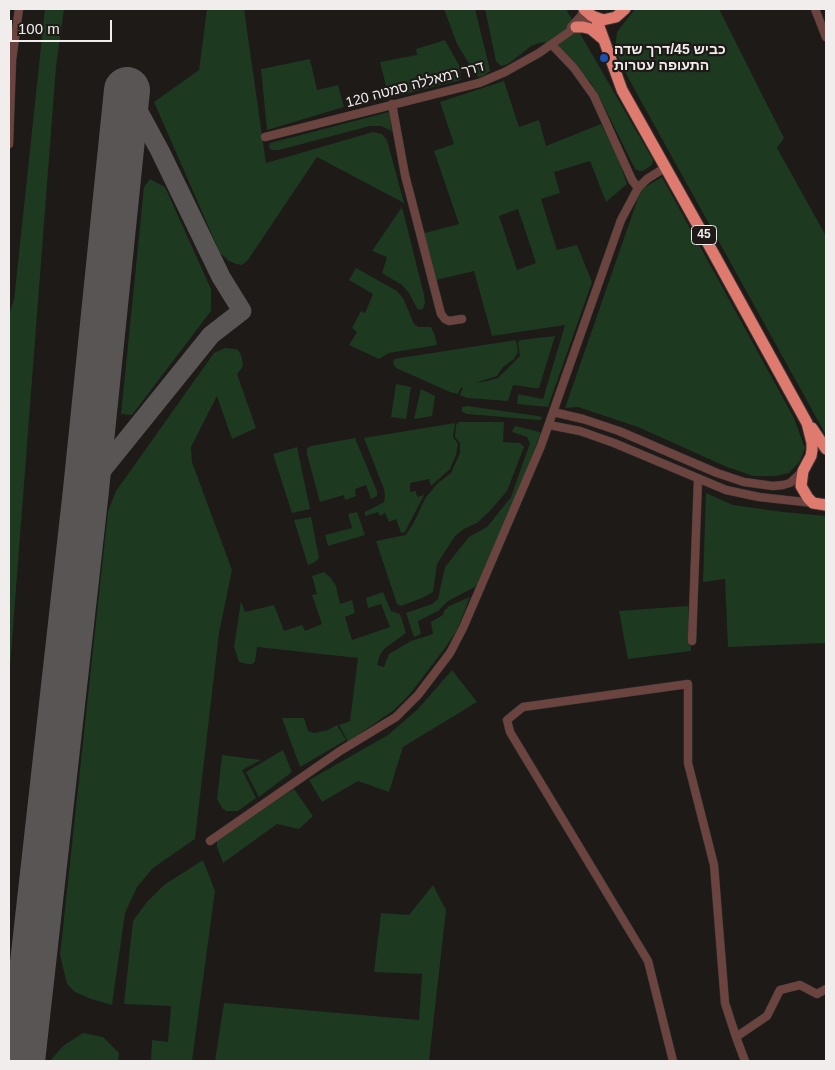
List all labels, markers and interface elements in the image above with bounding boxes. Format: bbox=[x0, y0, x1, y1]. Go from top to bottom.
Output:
scale bar bbox=[12, 10, 115, 42]
text: 100 m bbox=[18, 20, 60, 37]
place label: כביש 45/דרך שדה התעופה עטרות bbox=[614, 42, 726, 74]
marker: כביש 45/דרך שדה התעופה עטרות bbox=[598, 52, 610, 64]
street label: דרך רמאללה סמטה 120 bbox=[344, 58, 486, 112]
road number: 45 bbox=[692, 226, 716, 244]

